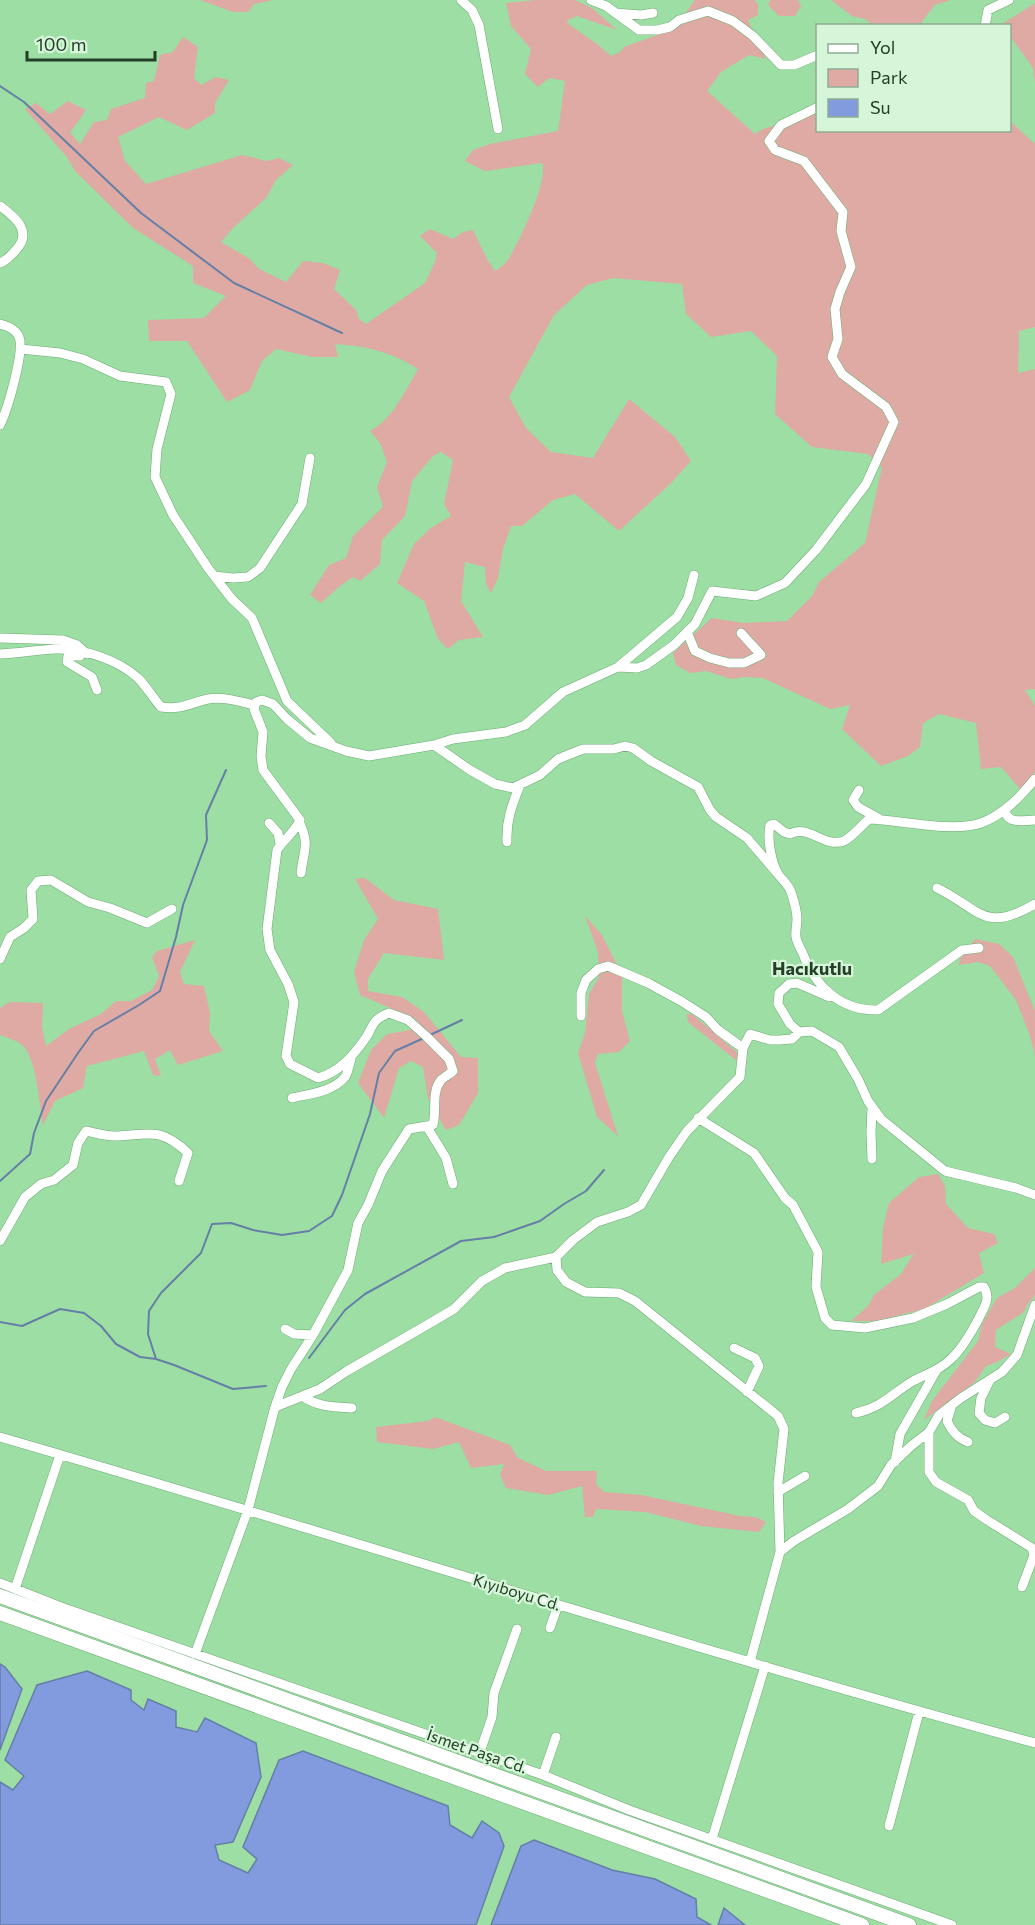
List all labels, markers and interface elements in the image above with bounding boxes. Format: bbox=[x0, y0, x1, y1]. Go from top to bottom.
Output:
scale bar bbox=[27, 24, 154, 62]
legend bbox=[816, 24, 1011, 132]
text: 100 m bbox=[36, 33, 86, 55]
text: Yol bbox=[870, 36, 895, 58]
text: Park bbox=[870, 66, 908, 88]
text: Su bbox=[870, 96, 891, 118]
district label: Hacıkutlu bbox=[772, 957, 852, 979]
street label: Kıyıboyu Cd. bbox=[471, 1569, 563, 1614]
street label: İsmet Paşa Cd. bbox=[425, 1724, 530, 1777]

